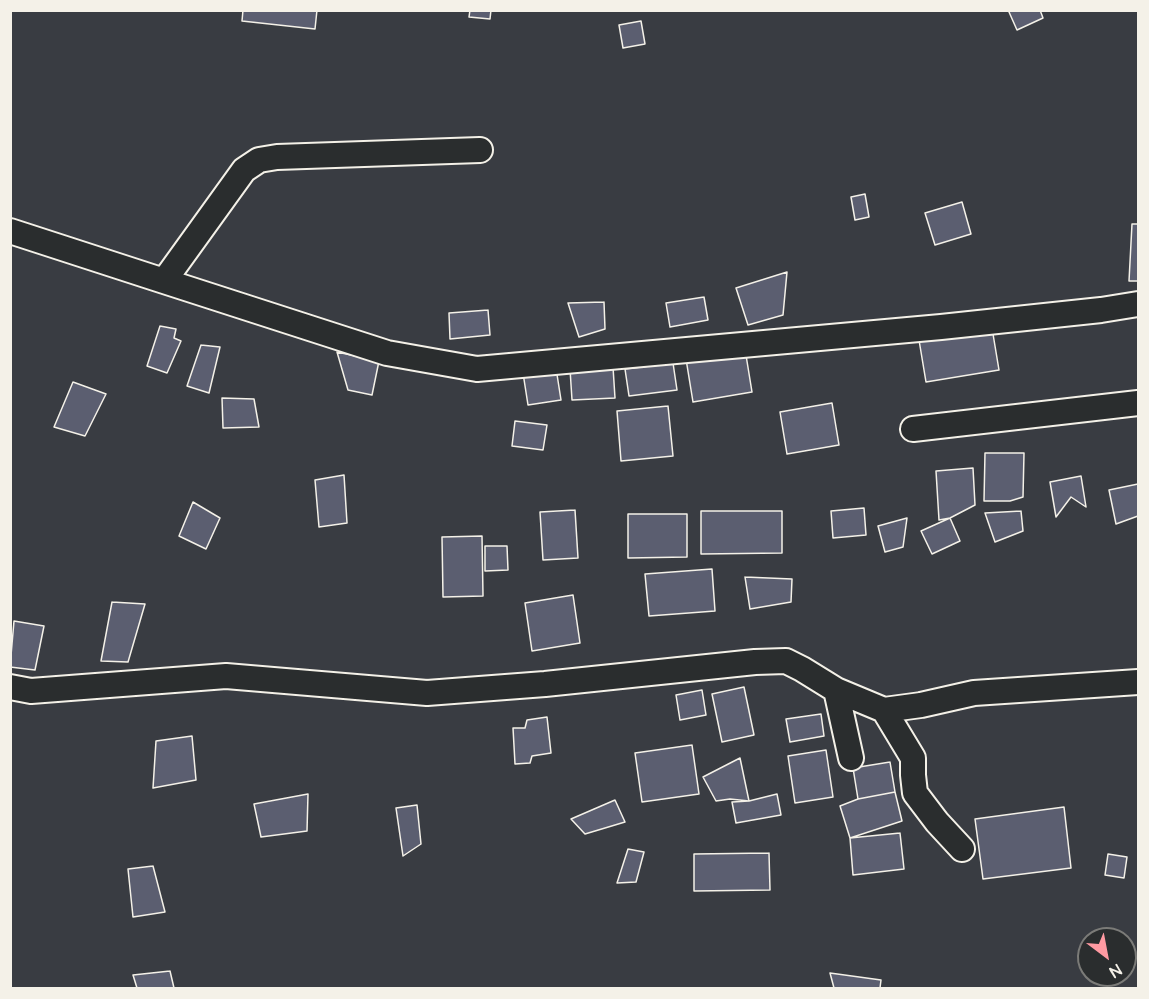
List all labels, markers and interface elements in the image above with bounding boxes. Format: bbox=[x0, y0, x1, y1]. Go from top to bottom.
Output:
north arrow bbox=[1077, 927, 1137, 987]
text: N bbox=[1105, 959, 1126, 983]

